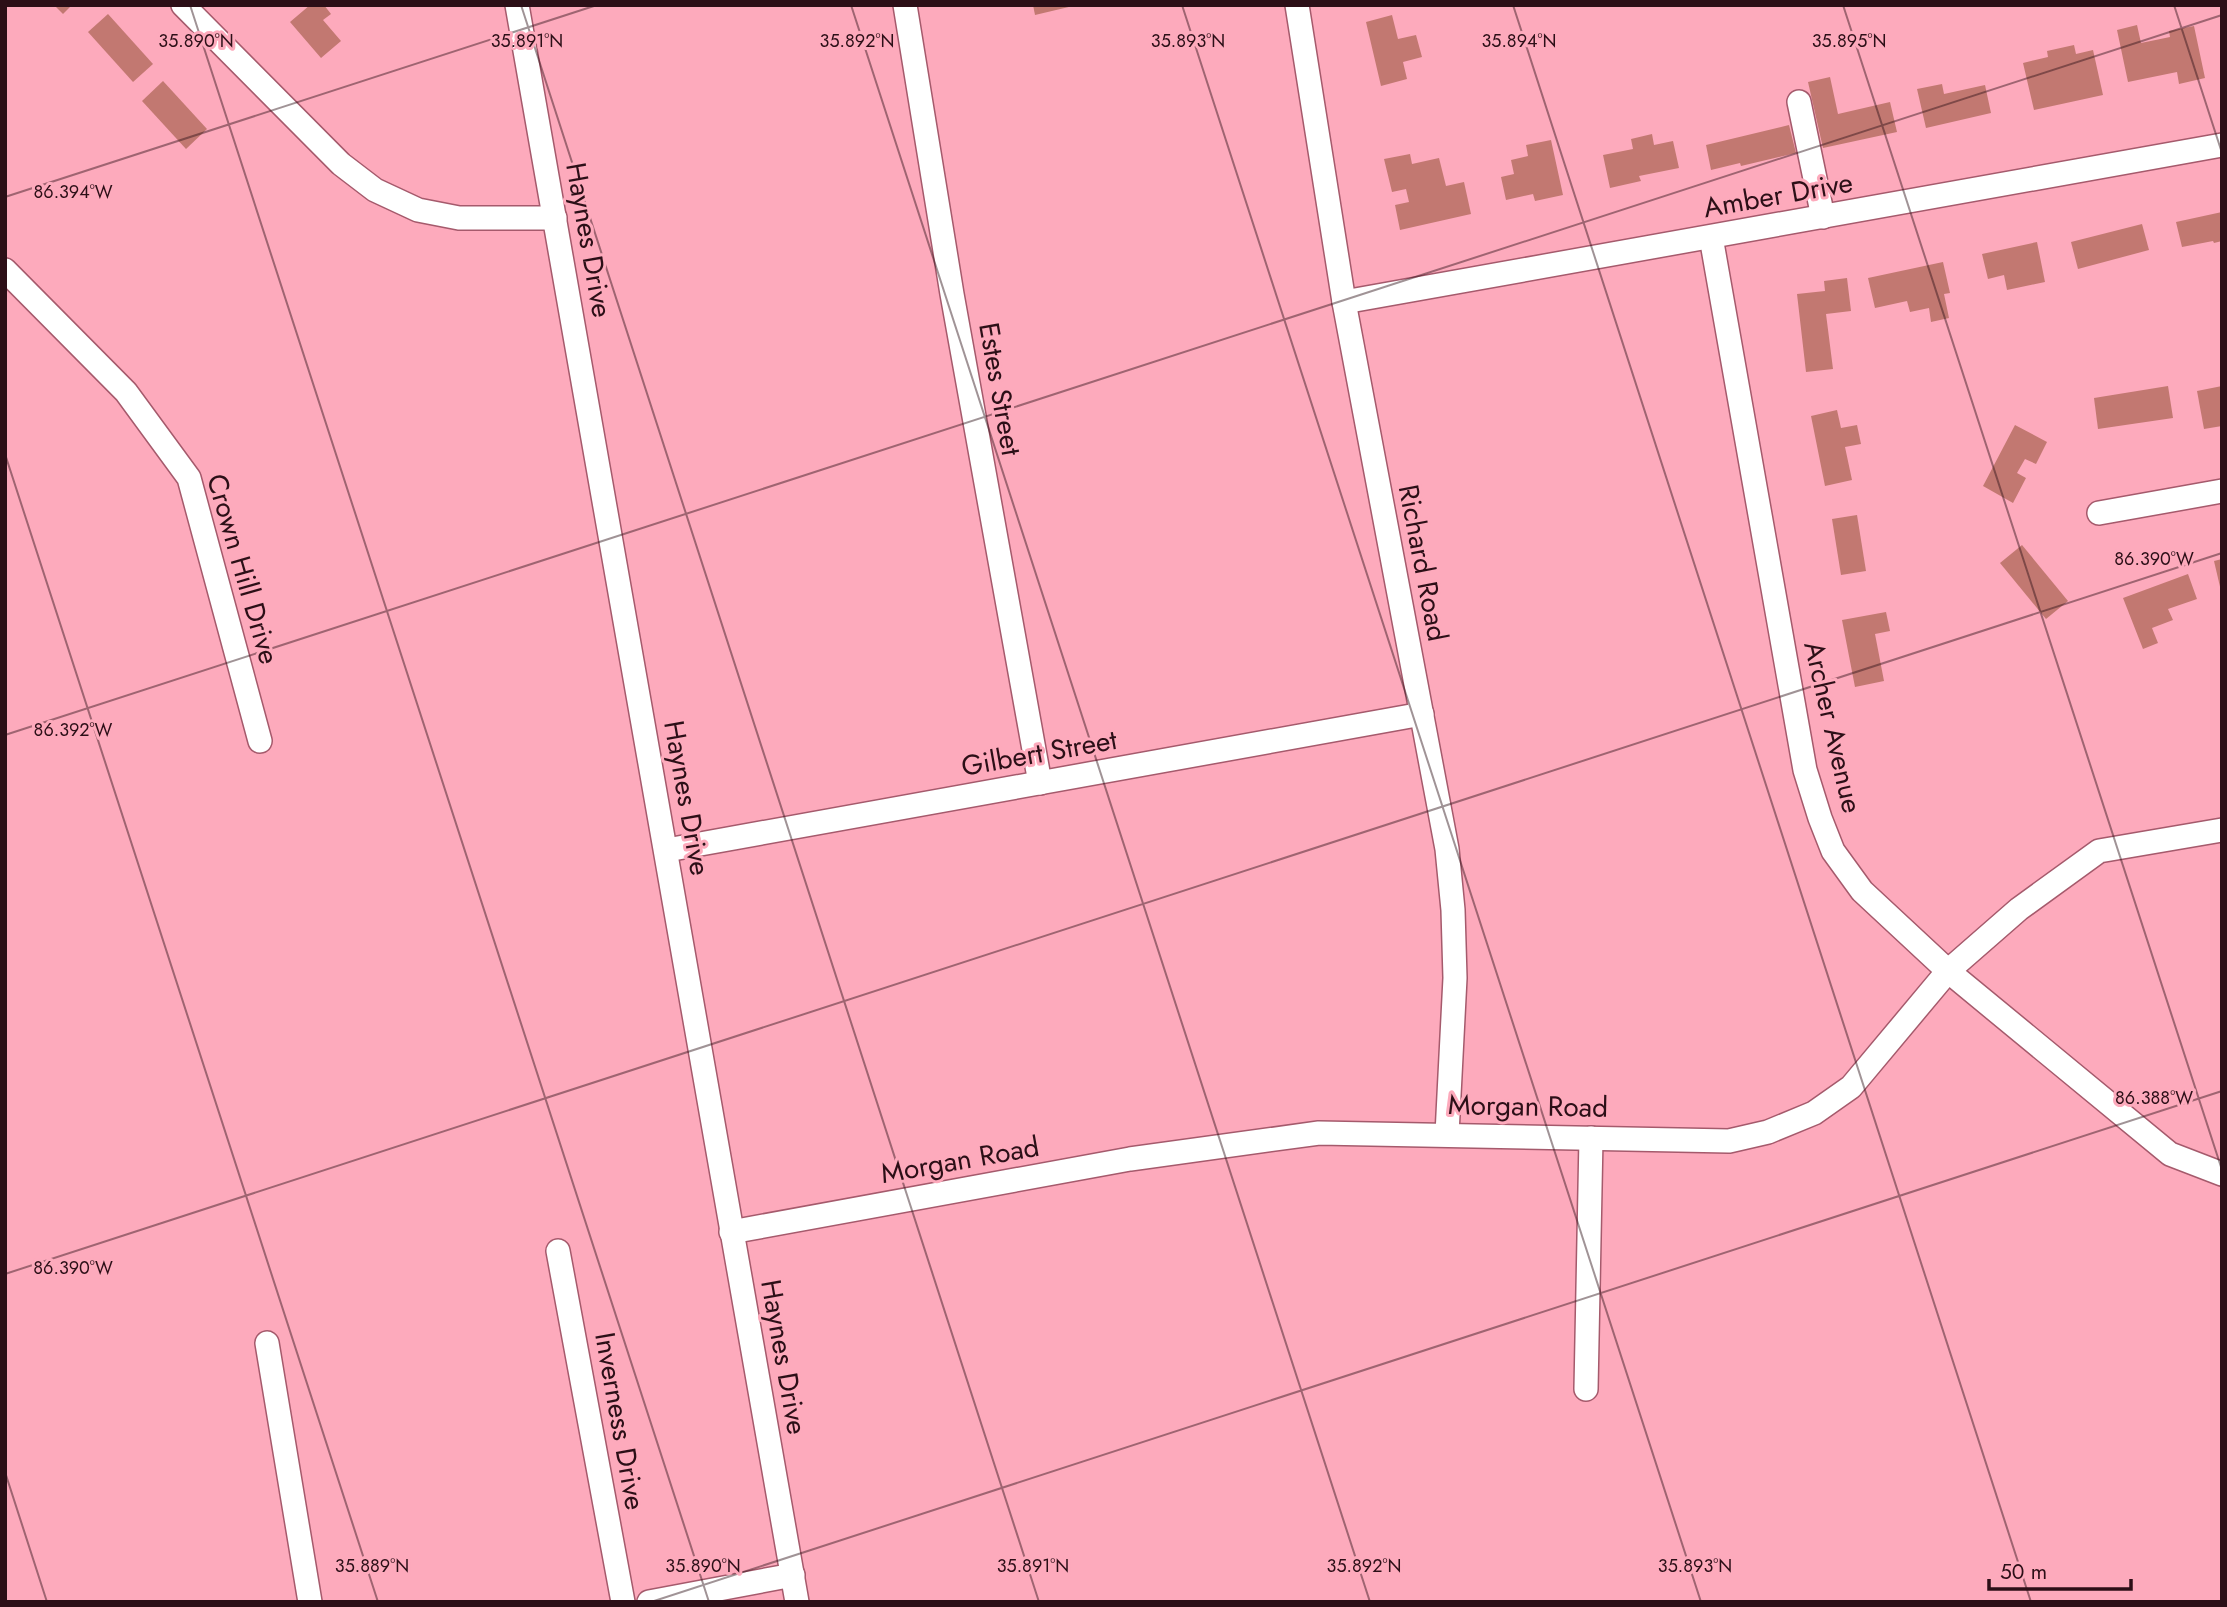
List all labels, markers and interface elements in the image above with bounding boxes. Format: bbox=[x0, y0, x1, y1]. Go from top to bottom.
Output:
text: 35.890°N bbox=[158, 28, 234, 54]
text: 35.891°N bbox=[491, 28, 563, 54]
text: 35.892°N bbox=[820, 28, 894, 54]
text: 35.893°N bbox=[1151, 28, 1225, 54]
text: 35.894°N bbox=[1481, 28, 1557, 54]
text: 35.895°N bbox=[1812, 28, 1886, 54]
street label: Haynes Drive bbox=[555, 159, 623, 321]
street label: Amber Drive bbox=[1700, 162, 1856, 228]
text: 86.394°W bbox=[33, 179, 113, 205]
street label: Estes Street bbox=[968, 319, 1032, 459]
street label: Crown Hill Drive bbox=[196, 469, 290, 669]
street label: Richard Road bbox=[1388, 481, 1458, 645]
text: 86.390°W bbox=[2114, 546, 2194, 572]
street label: Archer Avenue bbox=[1793, 637, 1873, 817]
text: 86.392°W bbox=[34, 717, 113, 743]
street label: Haynes Drive bbox=[653, 717, 721, 879]
street label: Gilbert Street bbox=[958, 719, 1120, 787]
street label: Morgan Road bbox=[1448, 1084, 1608, 1128]
text: 86.388°W bbox=[2115, 1085, 2193, 1111]
street label: Morgan Road bbox=[878, 1126, 1042, 1194]
text: 86.390°W bbox=[33, 1255, 113, 1281]
street label: Haynes Drive bbox=[750, 1276, 818, 1438]
street label: Inverness Drive bbox=[584, 1329, 656, 1513]
scale bar bbox=[1989, 1548, 2131, 1592]
text: 35.889°N bbox=[335, 1553, 409, 1579]
text: 35.890°N bbox=[665, 1553, 741, 1579]
text: 35.891°N bbox=[997, 1553, 1069, 1579]
text: 35.892°N bbox=[1327, 1553, 1401, 1579]
text: 35.893°N bbox=[1658, 1553, 1732, 1579]
text: 50 m bbox=[2000, 1557, 2047, 1587]

